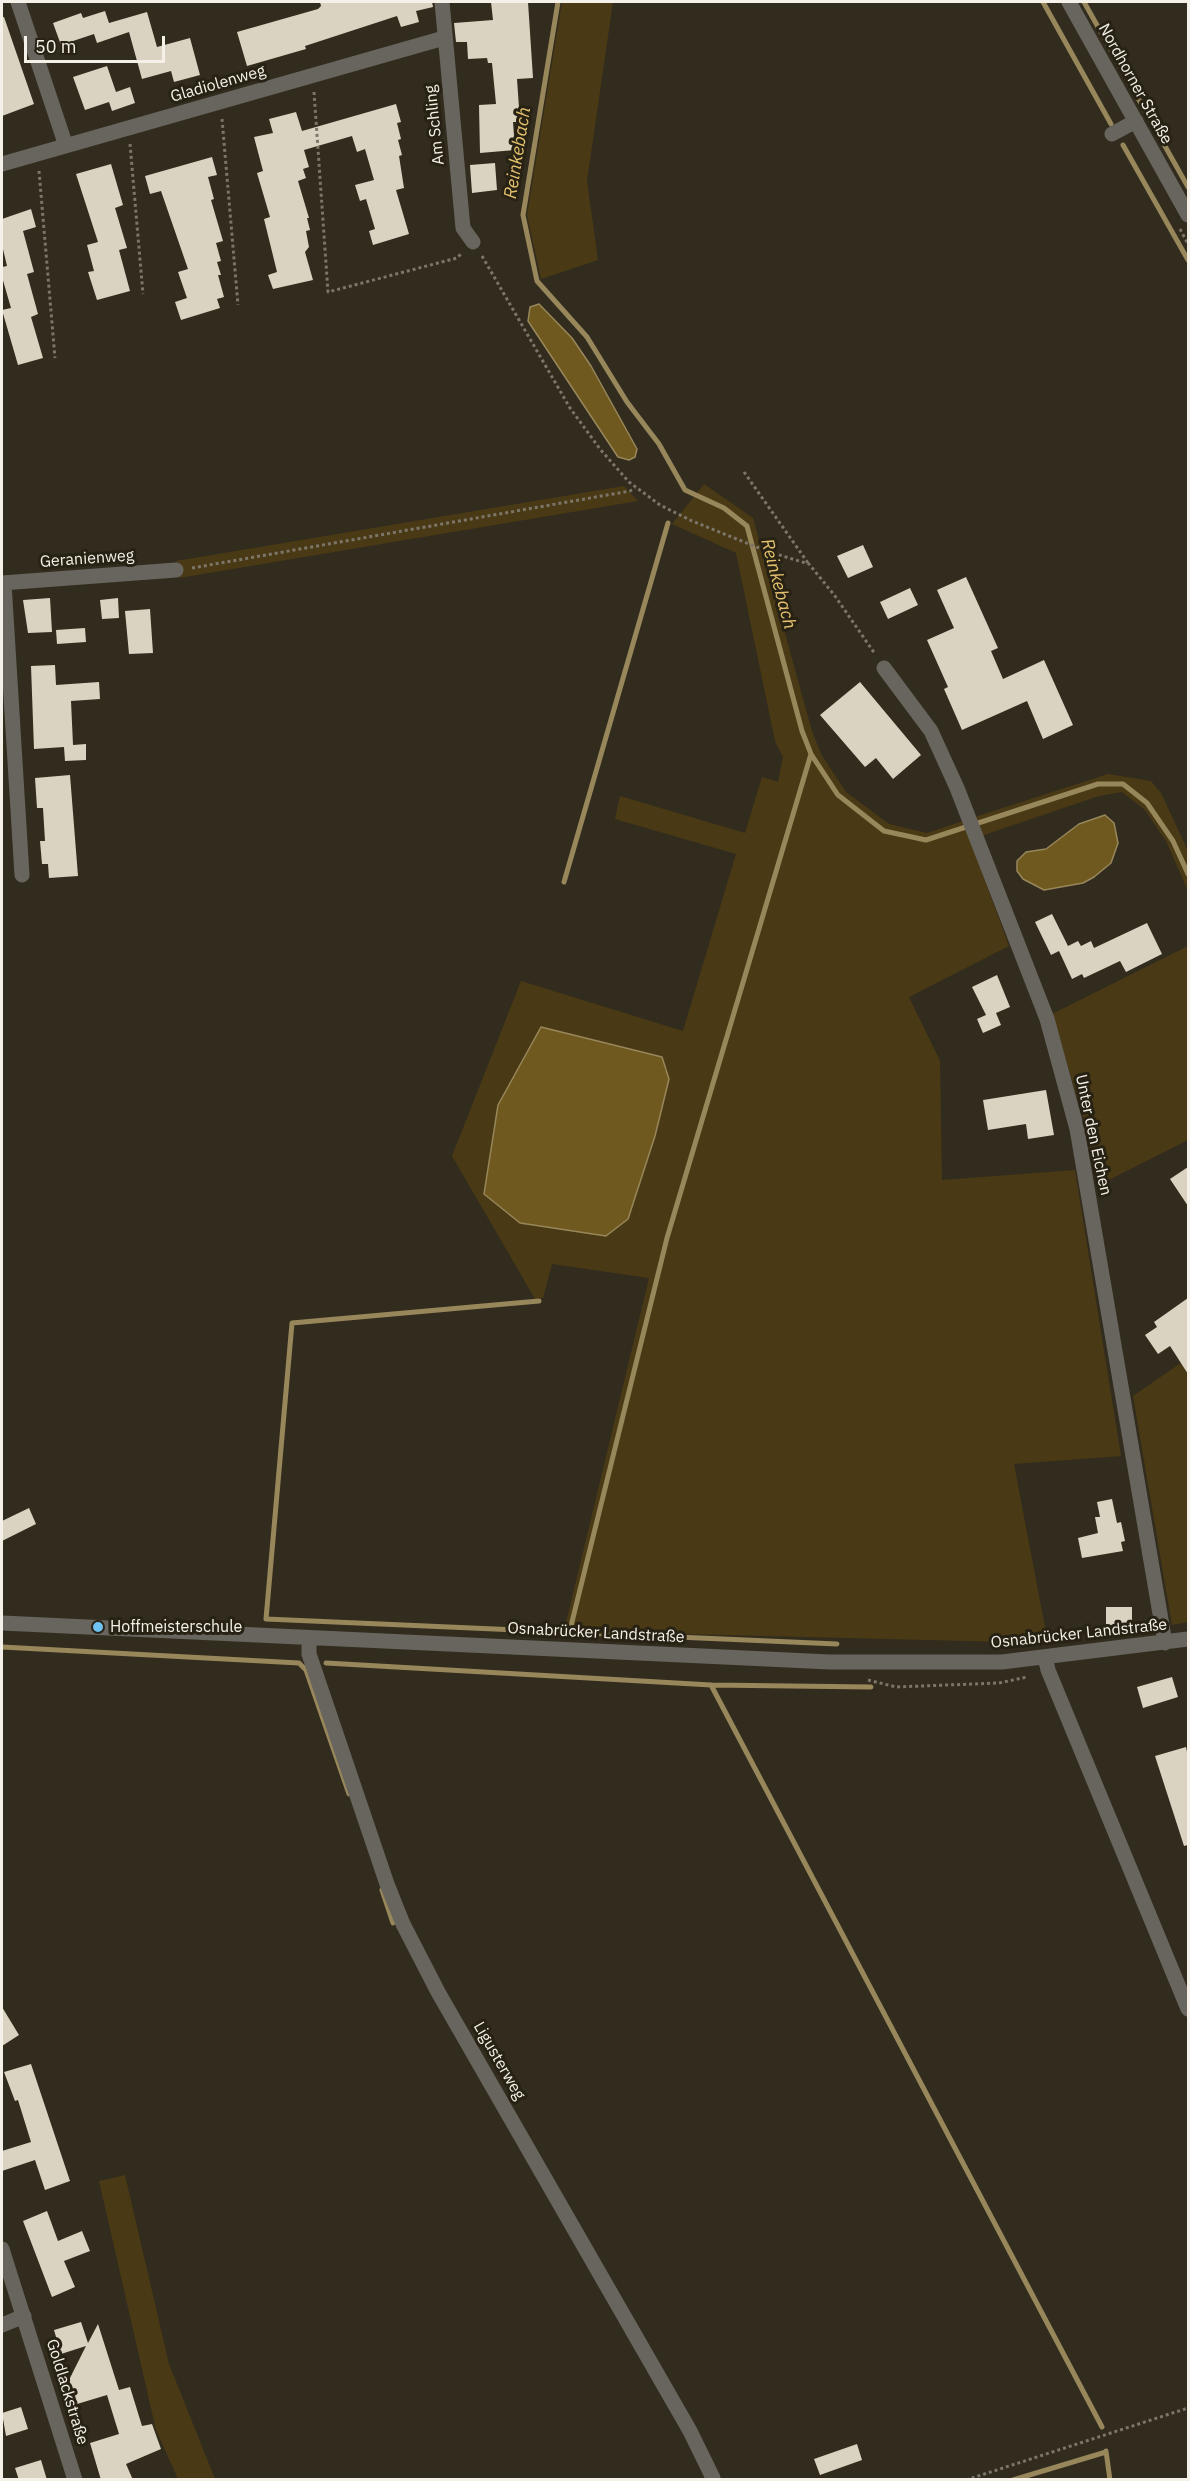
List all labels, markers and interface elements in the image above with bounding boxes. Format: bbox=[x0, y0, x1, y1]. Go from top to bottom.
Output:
street label: Nordhorner Straße bbox=[1094, 20, 1176, 148]
scale bar bbox=[27, 24, 168, 62]
text: 50 m bbox=[35, 35, 77, 58]
street label: Gladiolenweg bbox=[168, 61, 268, 107]
street label: Am Schling bbox=[421, 84, 449, 166]
water label: Reinkebach bbox=[500, 106, 536, 200]
water label: Reinkebach bbox=[756, 536, 800, 632]
street label: Geranienweg bbox=[39, 546, 135, 572]
street label: Unter den Eichen bbox=[1071, 1073, 1115, 1197]
street label: Osnabrücker Landstraße bbox=[990, 1615, 1168, 1653]
place label: Hoffmeisterschule bbox=[110, 1617, 242, 1637]
street label: Osnabrücker Landstraße bbox=[507, 1619, 685, 1647]
marker: Hoffmeisterschule bbox=[91, 1620, 105, 1634]
street label: Ligusterweg bbox=[469, 2019, 529, 2103]
street label: Goldlackstraße bbox=[42, 2337, 92, 2447]

